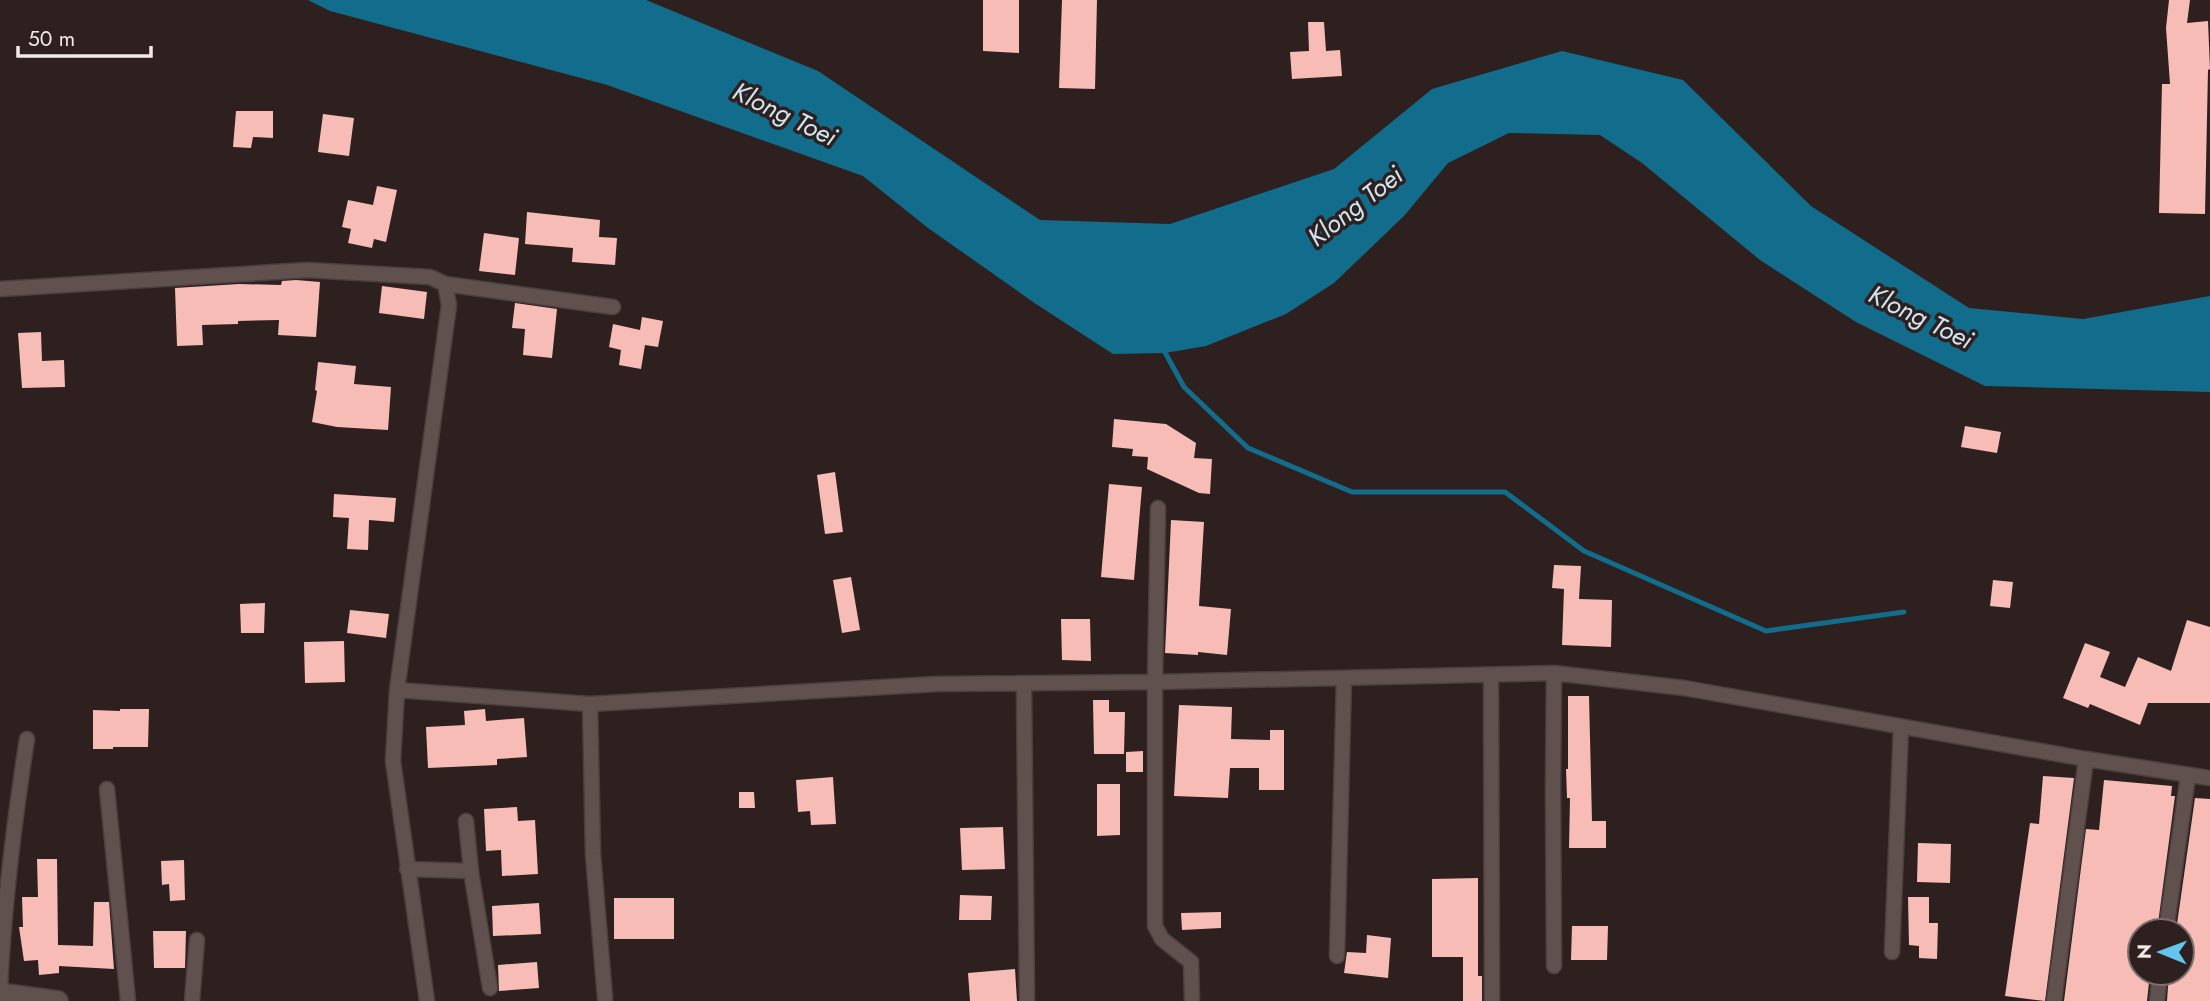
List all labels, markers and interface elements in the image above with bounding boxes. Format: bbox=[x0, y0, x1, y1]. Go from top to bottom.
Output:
scale bar bbox=[18, 14, 150, 58]
text: 50 m bbox=[28, 24, 75, 54]
water label: Klong Toei bbox=[726, 72, 844, 156]
water label: Klong Toei bbox=[1299, 156, 1411, 255]
water label: Klong Toei bbox=[1862, 275, 1980, 359]
north arrow bbox=[2126, 917, 2196, 987]
text: N bbox=[2131, 944, 2158, 959]

